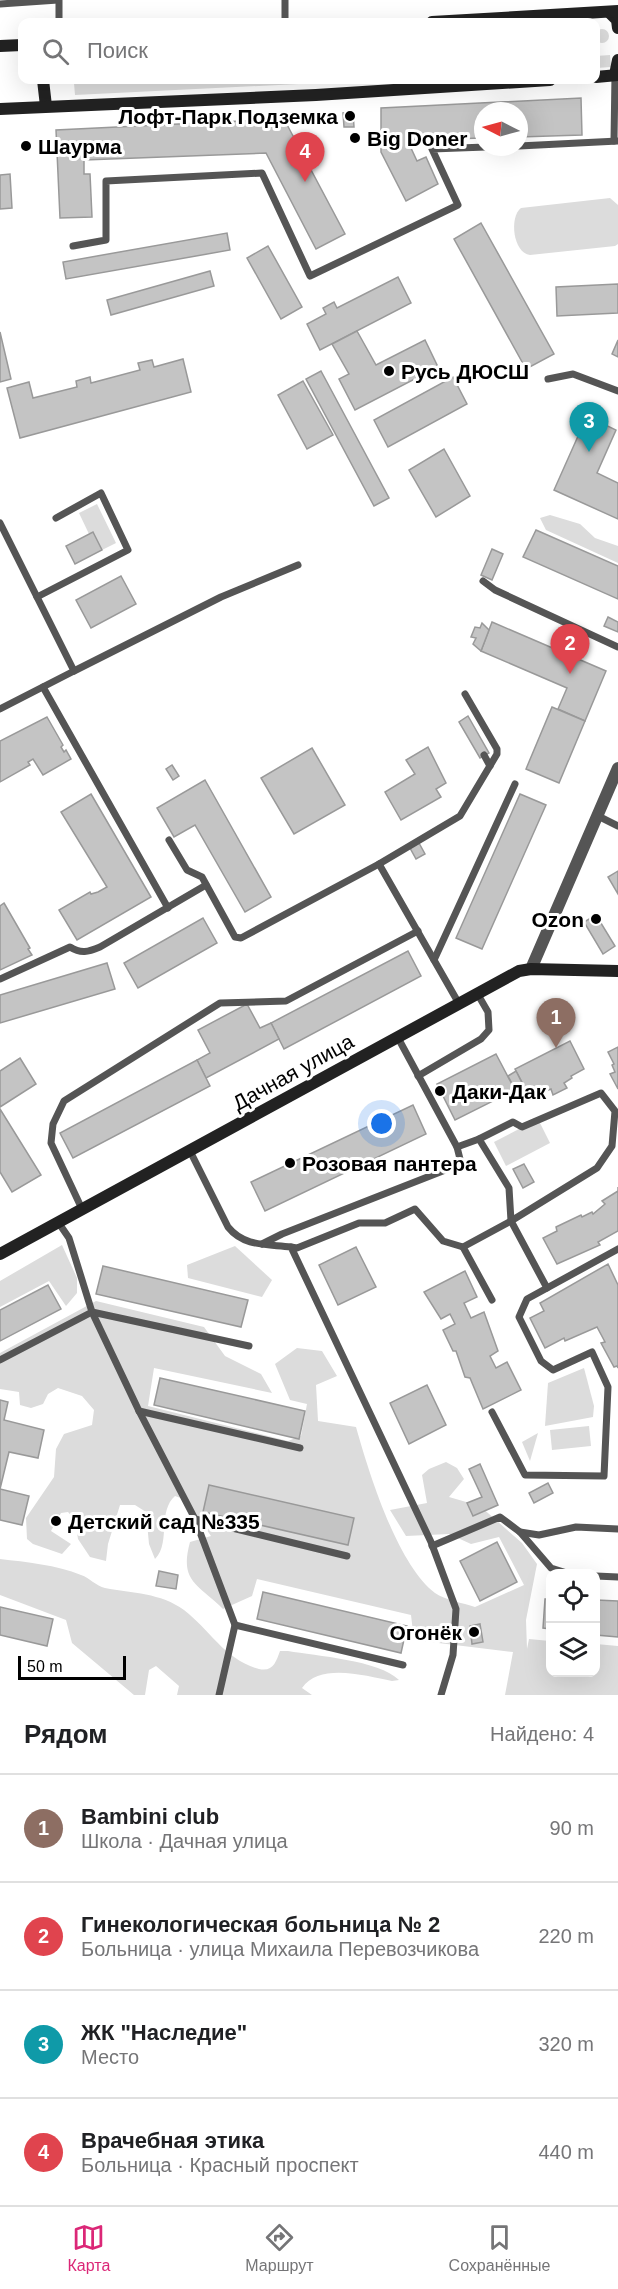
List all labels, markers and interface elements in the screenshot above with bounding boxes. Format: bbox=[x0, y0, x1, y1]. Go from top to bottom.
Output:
search box bbox=[18, 18, 600, 84]
icon: search bbox=[39, 35, 72, 68]
text: Поиск bbox=[87, 38, 148, 63]
north arrow bbox=[474, 102, 528, 156]
place label: Лофт-Парк Подземка bbox=[119, 105, 338, 128]
marker: Лофт-Парк Подземка bbox=[343, 109, 357, 123]
place label: Big Doner bbox=[367, 127, 467, 150]
marker: Big Doner bbox=[348, 131, 362, 145]
pin: 4 bbox=[286, 132, 324, 182]
place label: Шаурма bbox=[38, 135, 122, 158]
marker: Шаурма bbox=[19, 139, 33, 153]
place label: Русь ДЮСШ bbox=[401, 360, 529, 383]
marker: Русь ДЮСШ bbox=[382, 364, 396, 378]
pin: 3 bbox=[570, 402, 608, 452]
pin: 2 bbox=[550, 624, 590, 674]
place label: Ozon bbox=[532, 908, 584, 931]
marker: Ozon bbox=[589, 912, 603, 926]
pin: 1 bbox=[536, 998, 576, 1048]
street label: Дачная улица bbox=[229, 1029, 358, 1115]
place label: Даки-Дак bbox=[452, 1080, 547, 1103]
marker: Даки-Дак bbox=[433, 1084, 447, 1098]
your location bbox=[367, 1109, 396, 1138]
place label: Розовая пантера bbox=[302, 1152, 477, 1175]
marker: Розовая пантера bbox=[283, 1156, 297, 1170]
place label: Детский сад №335 bbox=[68, 1510, 260, 1533]
marker: Детский сад №335 bbox=[49, 1514, 63, 1528]
map controls bbox=[546, 1569, 600, 1677]
button: locate bbox=[546, 1569, 600, 1623]
place label: Огонёк bbox=[389, 1621, 462, 1644]
button: layers bbox=[546, 1623, 600, 1677]
marker: Огонёк bbox=[467, 1625, 481, 1639]
scale bar bbox=[18, 1653, 126, 1680]
text: 50 m bbox=[27, 1658, 63, 1675]
text: Рядом bbox=[24, 1719, 107, 1749]
text: Найдено: 4 bbox=[490, 1723, 594, 1745]
text: Bambini club bbox=[81, 1804, 219, 1829]
text: 1 bbox=[38, 1817, 49, 1839]
text: 90 m bbox=[550, 1817, 594, 1839]
text: Школа · Дачная улица bbox=[81, 1830, 288, 1852]
text: Гинекологическая больница № 2 bbox=[81, 1912, 440, 1937]
text: 2 bbox=[38, 1925, 49, 1947]
text: 220 m bbox=[538, 1925, 594, 1947]
text: Больница · улица Михаила Перевозчикова bbox=[81, 1938, 479, 1960]
text: ЖК "Наследие" bbox=[81, 2020, 247, 2045]
text: 3 bbox=[38, 2033, 49, 2055]
text: 320 m bbox=[538, 2033, 594, 2055]
text: Место bbox=[81, 2046, 139, 2068]
text: Врачебная этика bbox=[81, 2128, 264, 2153]
text: 4 bbox=[38, 2141, 49, 2163]
text: 440 m bbox=[538, 2141, 594, 2163]
text: Больница · Красный проспект bbox=[81, 2154, 359, 2176]
tab: Карта bbox=[68, 2221, 110, 2275]
tab: Маршрут bbox=[245, 2221, 314, 2275]
tab: Сохранённые bbox=[449, 2221, 550, 2275]

